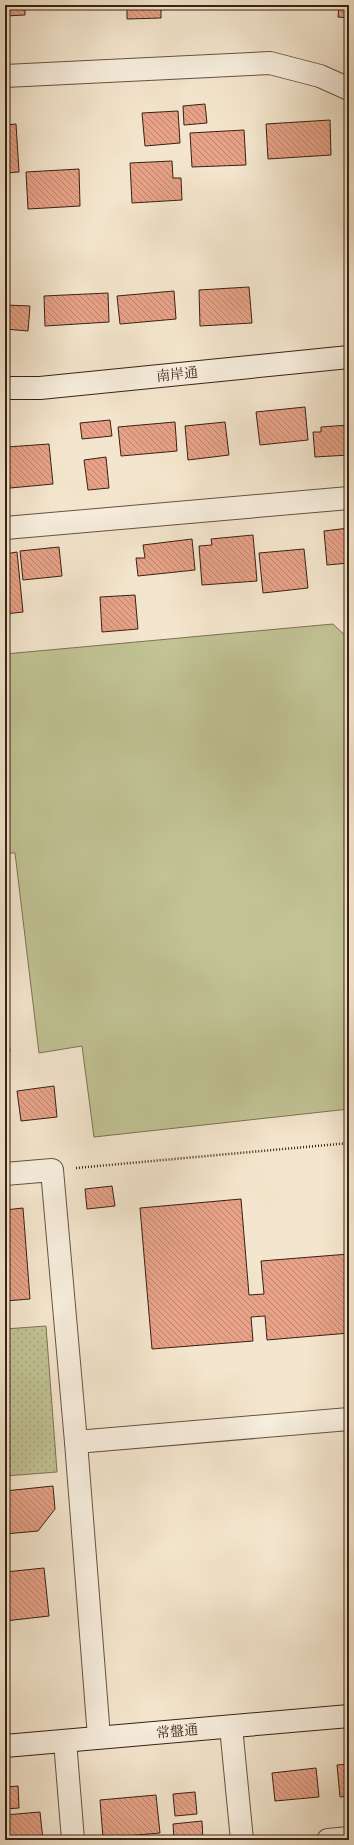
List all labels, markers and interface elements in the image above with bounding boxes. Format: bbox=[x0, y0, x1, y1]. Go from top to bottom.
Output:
street label: 南岸通 bbox=[155, 362, 199, 386]
street label: 常盤通 bbox=[155, 1719, 199, 1743]

